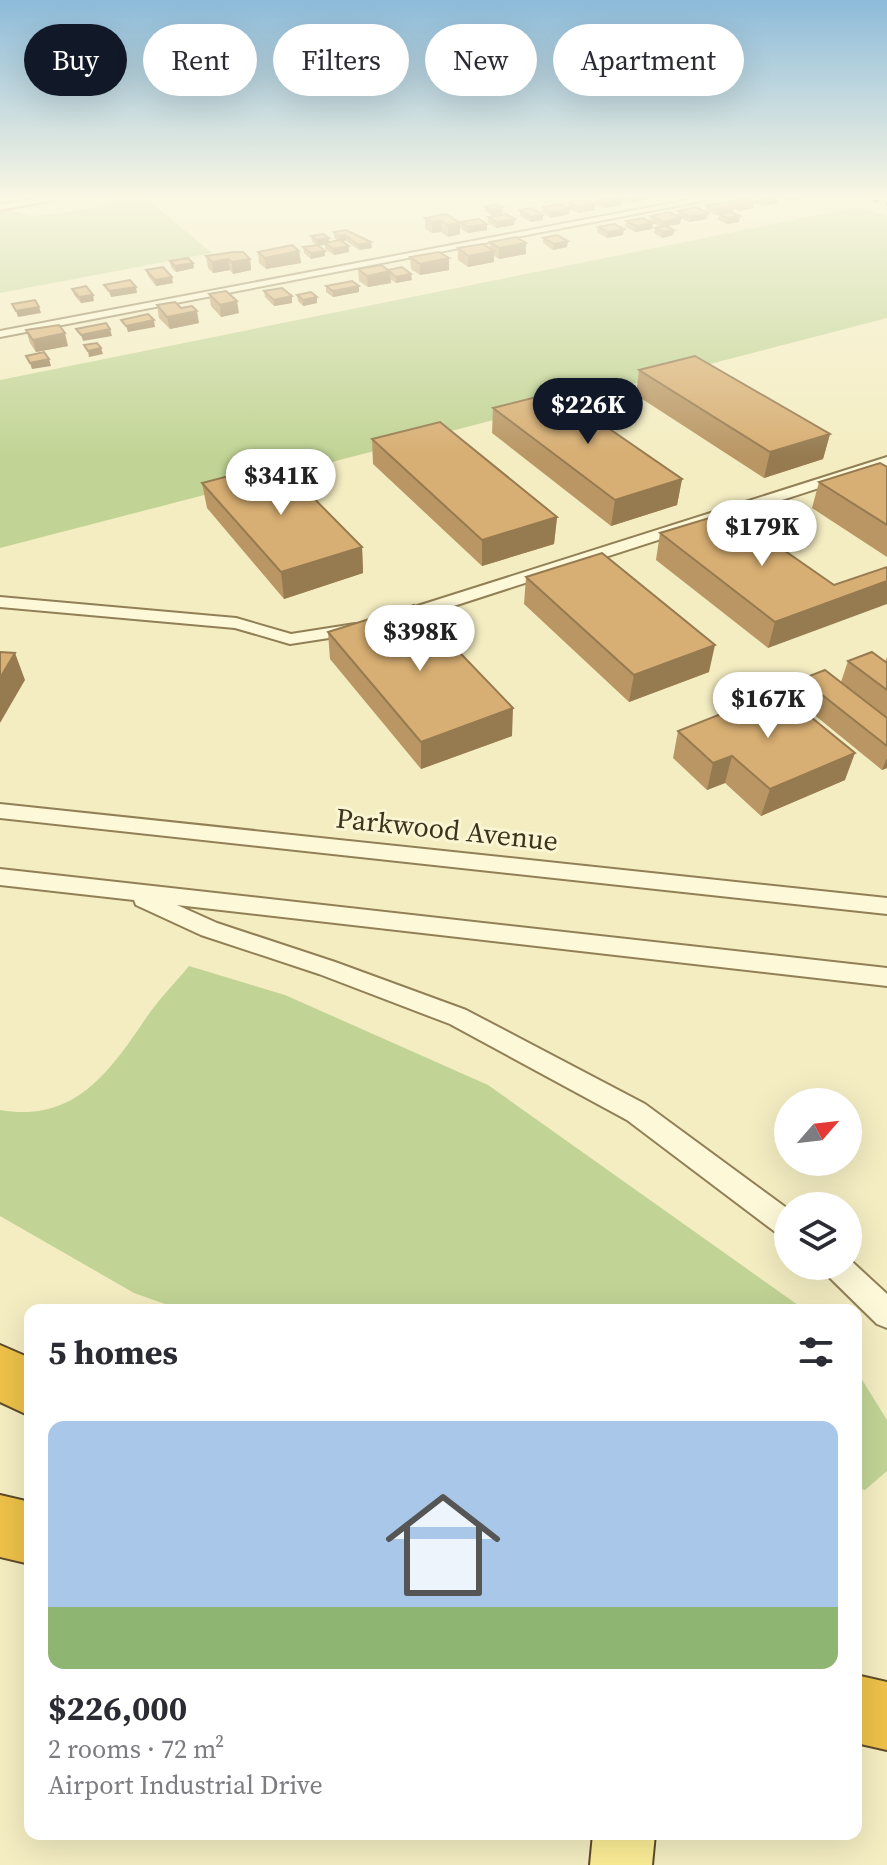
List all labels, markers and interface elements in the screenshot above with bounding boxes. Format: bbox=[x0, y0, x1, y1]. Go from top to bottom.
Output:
chip: Buy bbox=[24, 24, 127, 96]
chip: Rent bbox=[143, 24, 257, 96]
chip: Filters bbox=[273, 24, 409, 96]
chip: New bbox=[425, 24, 537, 96]
chip: Apartment bbox=[553, 24, 744, 96]
pin: $226K bbox=[532, 378, 644, 446]
text: $226K bbox=[551, 386, 625, 422]
pin: $341K bbox=[225, 449, 337, 517]
text: $341K bbox=[244, 457, 318, 493]
pin: $179K bbox=[706, 500, 818, 568]
text: $179K bbox=[725, 508, 799, 544]
pin: $398K bbox=[364, 605, 476, 673]
text: $398K bbox=[383, 613, 457, 649]
pin: $167K bbox=[712, 672, 824, 740]
text: $167K bbox=[731, 680, 805, 716]
street label: Parkwood Avenue bbox=[334, 798, 560, 860]
north arrow bbox=[774, 1088, 862, 1176]
map controls bbox=[774, 1088, 862, 1280]
button: layers bbox=[774, 1192, 862, 1280]
text: 5 homes bbox=[48, 1329, 178, 1375]
icon: filters bbox=[794, 1330, 838, 1374]
icon: home bbox=[371, 1473, 515, 1617]
text: $226,000 bbox=[48, 1685, 187, 1731]
text: 2 rooms · 72 m² bbox=[48, 1731, 224, 1767]
text: Airport Industrial Drive bbox=[48, 1767, 323, 1803]

